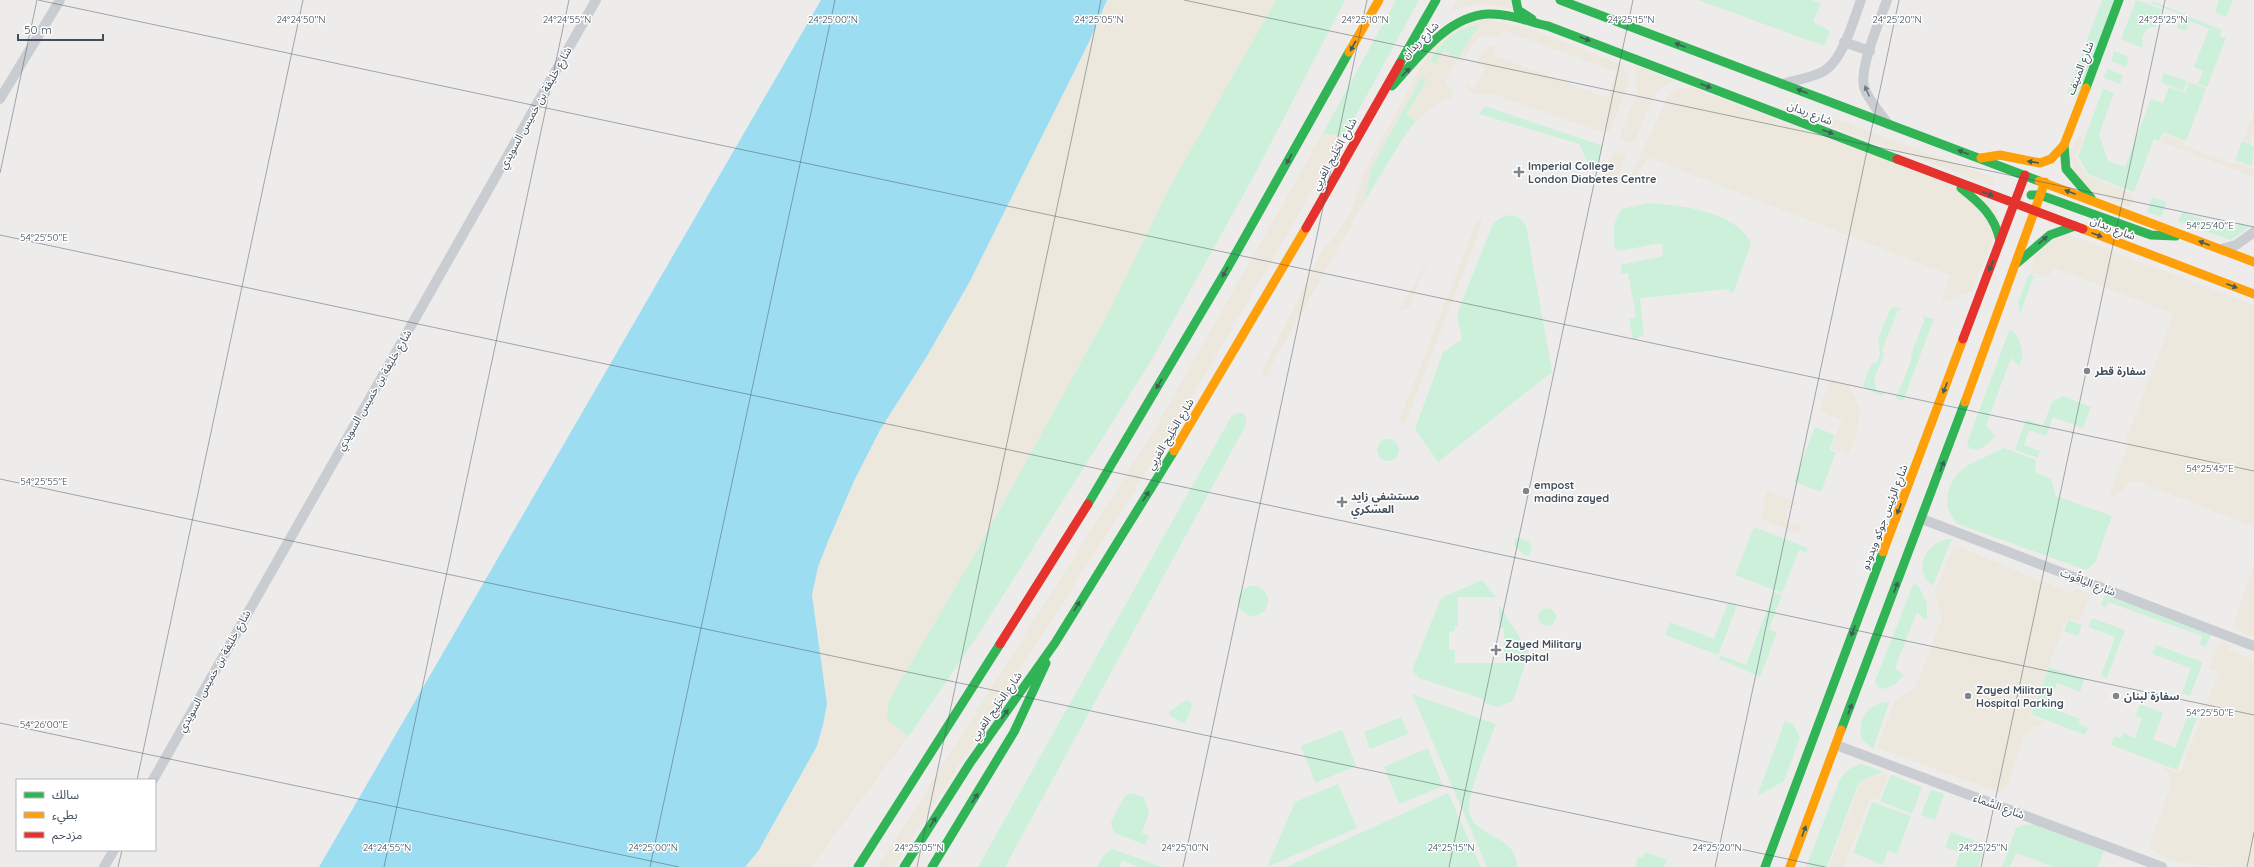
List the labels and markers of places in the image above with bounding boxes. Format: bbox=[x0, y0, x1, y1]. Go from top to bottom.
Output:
place label: Imperial College London Diabetes Centre bbox=[1528, 159, 1657, 186]
marker: Imperial College London Diabetes Centre bbox=[1513, 166, 1525, 178]
place label: سفارة قطر bbox=[2094, 364, 2146, 378]
marker: سفارة قطر bbox=[2082, 366, 2092, 376]
place label: empost madina zayed bbox=[1534, 478, 1609, 505]
marker: empost madina zayed bbox=[1521, 486, 1531, 496]
place label: مستشفي زايد العسكري bbox=[1351, 489, 1419, 519]
marker: مستشفي زايد العسكري bbox=[1336, 496, 1348, 508]
place label: Zayed Military Hospital bbox=[1505, 637, 1582, 664]
marker: Zayed Military Hospital bbox=[1490, 644, 1502, 656]
place label: Zayed Military Hospital Parking bbox=[1976, 683, 2064, 710]
place label: سفارة لبنان bbox=[2124, 689, 2179, 703]
marker: Zayed Military Hospital Parking bbox=[1963, 691, 1973, 701]
marker: سفارة لبنان bbox=[2111, 691, 2121, 701]

